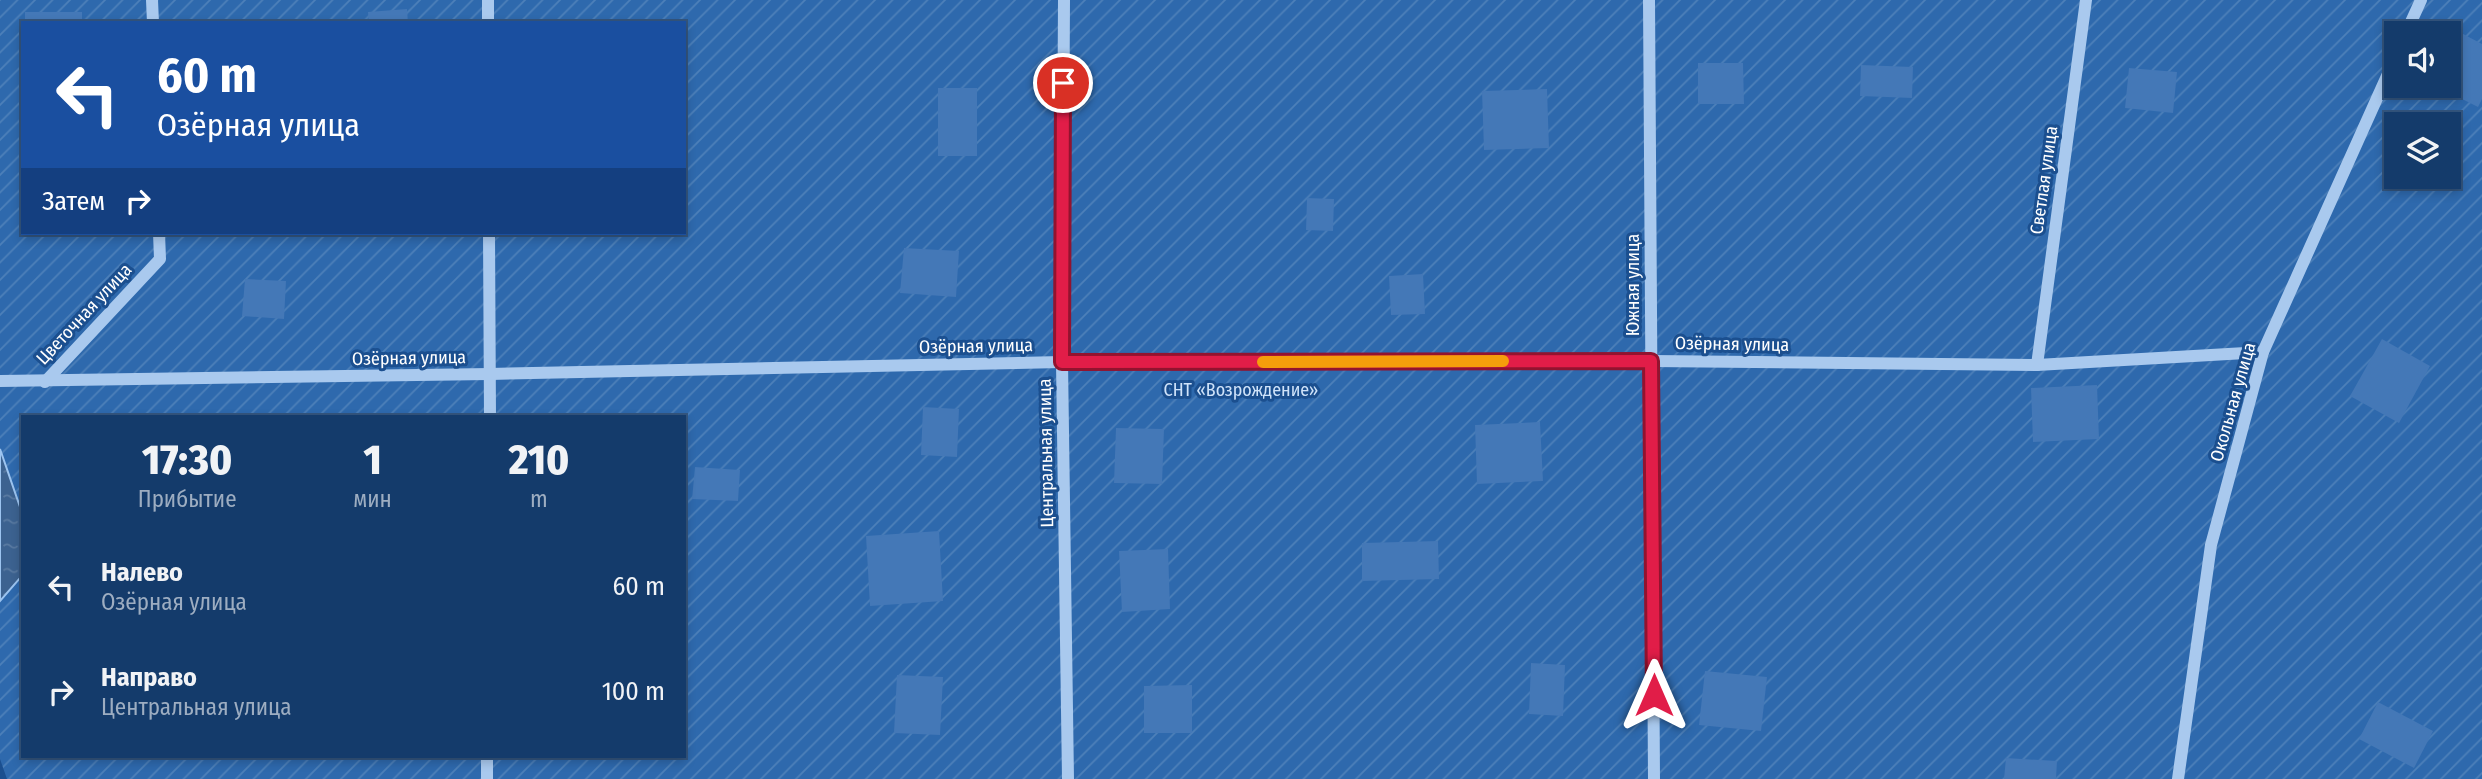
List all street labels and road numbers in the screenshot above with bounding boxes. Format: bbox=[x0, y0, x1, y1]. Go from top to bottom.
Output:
street label: Светлая улица bbox=[2026, 124, 2063, 236]
street label: Южная улица bbox=[1622, 233, 1644, 336]
street label: Цветочная улица bbox=[32, 259, 137, 369]
street label: Озёрная улица bbox=[1675, 332, 1789, 356]
street label: Озёрная улица bbox=[919, 334, 1033, 358]
street label: Окольная улица bbox=[2205, 340, 2261, 464]
street label: Озёрная улица bbox=[352, 346, 466, 370]
street label: Центральная улица bbox=[1034, 378, 1058, 528]

